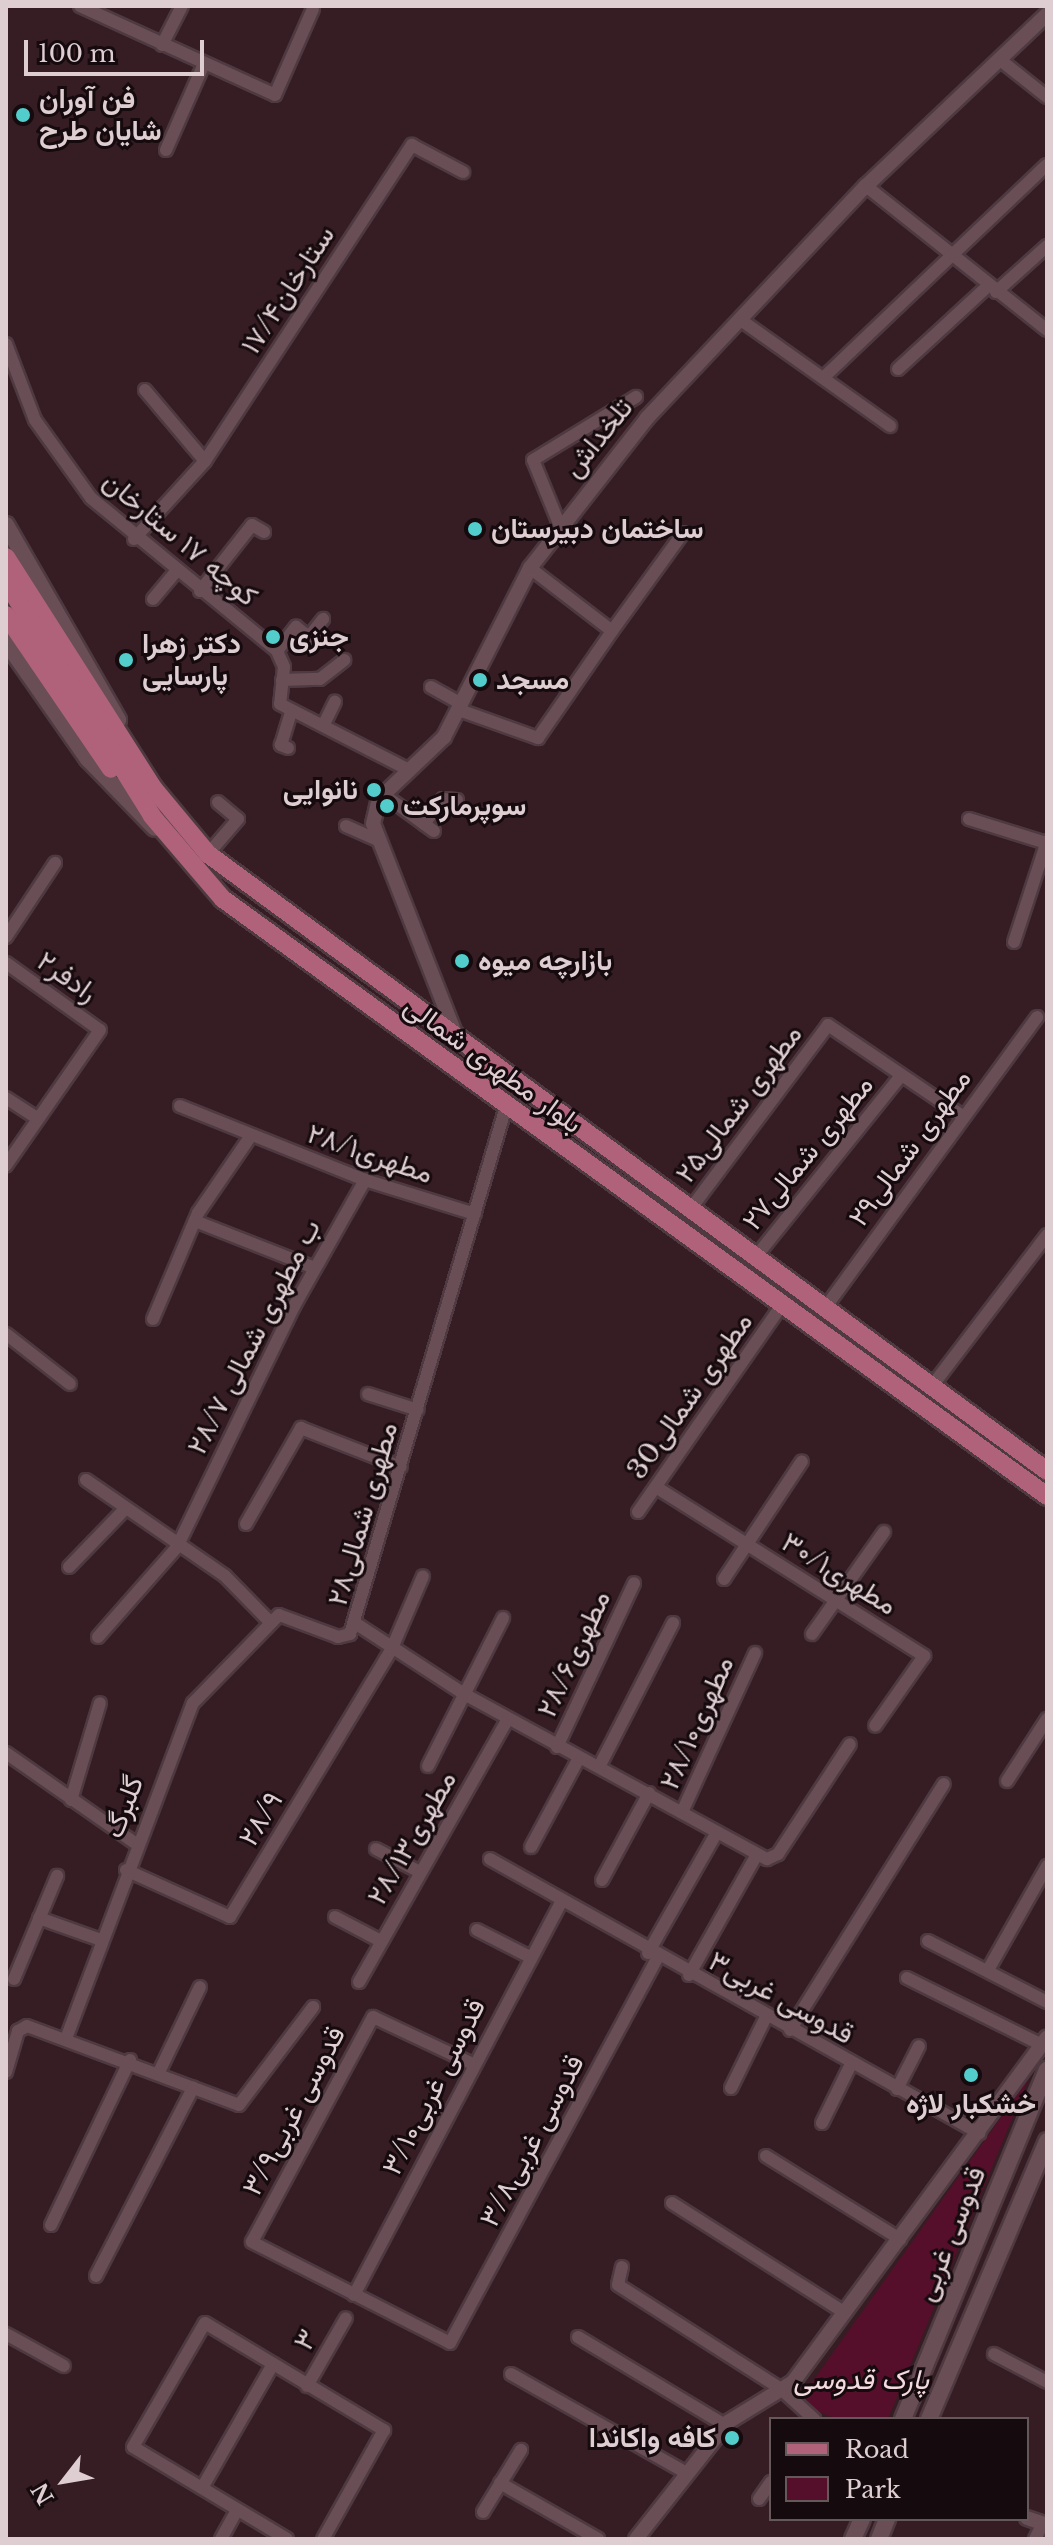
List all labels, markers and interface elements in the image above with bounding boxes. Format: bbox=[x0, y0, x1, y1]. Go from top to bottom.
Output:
scale bar bbox=[28, 24, 208, 74]
text: 100 m bbox=[38, 39, 116, 68]
place label: فن آوران شایان طرح bbox=[39, 82, 162, 148]
marker: فن آوران شایان طرح bbox=[14, 106, 32, 124]
street label: ستارخان۱۷/۴ bbox=[234, 220, 342, 360]
street label: تلخداش bbox=[556, 392, 640, 484]
street label: کوچه ۱۷ ستارخان bbox=[96, 465, 264, 613]
place label: ساختمان دبیرستان bbox=[491, 512, 704, 546]
marker: ساختمان دبیرستان bbox=[466, 520, 484, 538]
place label: جنزی bbox=[289, 620, 349, 654]
place label: دکتر زهرا پارسایی bbox=[142, 627, 241, 693]
marker: جنزی bbox=[264, 628, 282, 646]
marker: دکتر زهرا پارسایی bbox=[117, 651, 135, 669]
place label: مسجد bbox=[496, 663, 569, 697]
marker: مسجد bbox=[471, 671, 489, 689]
place label: نانوایی bbox=[283, 773, 358, 807]
marker: نانوایی bbox=[365, 781, 383, 799]
place label: سوپرمارکت bbox=[403, 789, 526, 823]
marker: سوپرمارکت bbox=[378, 797, 396, 815]
street label: رادفر۲ bbox=[30, 944, 104, 1010]
place label: بازارچه میوه bbox=[478, 944, 612, 978]
marker: بازارچه میوه bbox=[453, 952, 471, 970]
street label: بلوار مطهرى شمالى bbox=[397, 989, 589, 1141]
street label: مطهرى شمالى۲۵ bbox=[669, 1018, 809, 1190]
street label: مطهرى شمالى۲۹ bbox=[842, 1063, 978, 1233]
street label: مطهرى شمالى۲۷ bbox=[735, 1069, 881, 1237]
street label: مطهری۲۸/۱ bbox=[303, 1117, 437, 1191]
street label: ۲۸/۷ ب مطهرى شمالى bbox=[180, 1214, 328, 1460]
street label: مطهرى شمالى30 bbox=[620, 1306, 760, 1486]
street label: مطهرى شمالى۲۸ bbox=[321, 1418, 405, 1610]
street label: مطهری۳۰/۱ bbox=[775, 1525, 903, 1623]
street label: مطهری۲۸/۶ bbox=[530, 1585, 618, 1723]
street label: مطهری۲۸/۱۰ bbox=[653, 1651, 741, 1795]
street label: مطهری۲۸/۱۳ bbox=[360, 1765, 464, 1911]
street label: گلبرگ bbox=[97, 1771, 151, 1843]
street label: ۲۸/۹ bbox=[232, 1786, 290, 1852]
street label: قدوسی غربی۳ bbox=[703, 1944, 859, 2052]
street label: قدوسی غربی۳/۱۰ bbox=[375, 1993, 493, 2181]
street label: قدوسی غربی۳/۹ bbox=[235, 2021, 353, 2201]
street label: قدوسی غربی۳/۸ bbox=[473, 2049, 591, 2233]
marker: خشکبار لاژه bbox=[962, 2066, 980, 2084]
place label: خشکبار لاژه bbox=[906, 2087, 1036, 2121]
street label: قدوسی غربی bbox=[909, 2162, 993, 2306]
street label: ۳ bbox=[287, 2324, 325, 2356]
park label: پارک قدوسی bbox=[793, 2363, 929, 2397]
legend bbox=[769, 2417, 1029, 2521]
place label: کافه واکاندا bbox=[589, 2421, 716, 2455]
marker: کافه واکاندا bbox=[723, 2429, 741, 2447]
text: Road bbox=[845, 2435, 909, 2464]
north arrow bbox=[24, 2441, 104, 2521]
text: Park bbox=[845, 2475, 901, 2504]
text: N bbox=[26, 2478, 60, 2509]

